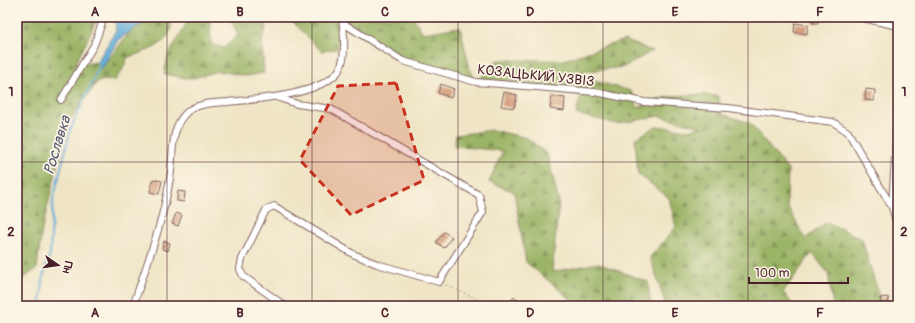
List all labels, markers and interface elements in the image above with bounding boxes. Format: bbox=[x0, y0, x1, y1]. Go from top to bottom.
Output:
text: A bbox=[91, 4, 100, 20]
text: B bbox=[236, 4, 244, 20]
text: C bbox=[381, 4, 389, 20]
text: D bbox=[526, 4, 534, 20]
text: E bbox=[672, 4, 679, 20]
text: F bbox=[816, 4, 824, 20]
street label: КОЗАЦЬКИЙ УЗВІЗ bbox=[477, 61, 595, 90]
text: 1 bbox=[8, 84, 14, 100]
text: 1 bbox=[901, 84, 907, 100]
water label: Рославка bbox=[40, 113, 76, 177]
text: 2 bbox=[7, 224, 15, 240]
text: 2 bbox=[900, 224, 908, 240]
north arrow bbox=[38, 245, 78, 285]
scale bar bbox=[749, 259, 848, 285]
text: Пн bbox=[59, 260, 75, 275]
text: 100 m bbox=[755, 266, 790, 281]
text: A bbox=[91, 305, 100, 321]
text: B bbox=[236, 305, 244, 321]
text: C bbox=[381, 305, 389, 321]
text: D bbox=[526, 305, 534, 321]
text: E bbox=[672, 305, 679, 321]
text: F bbox=[816, 305, 824, 321]

